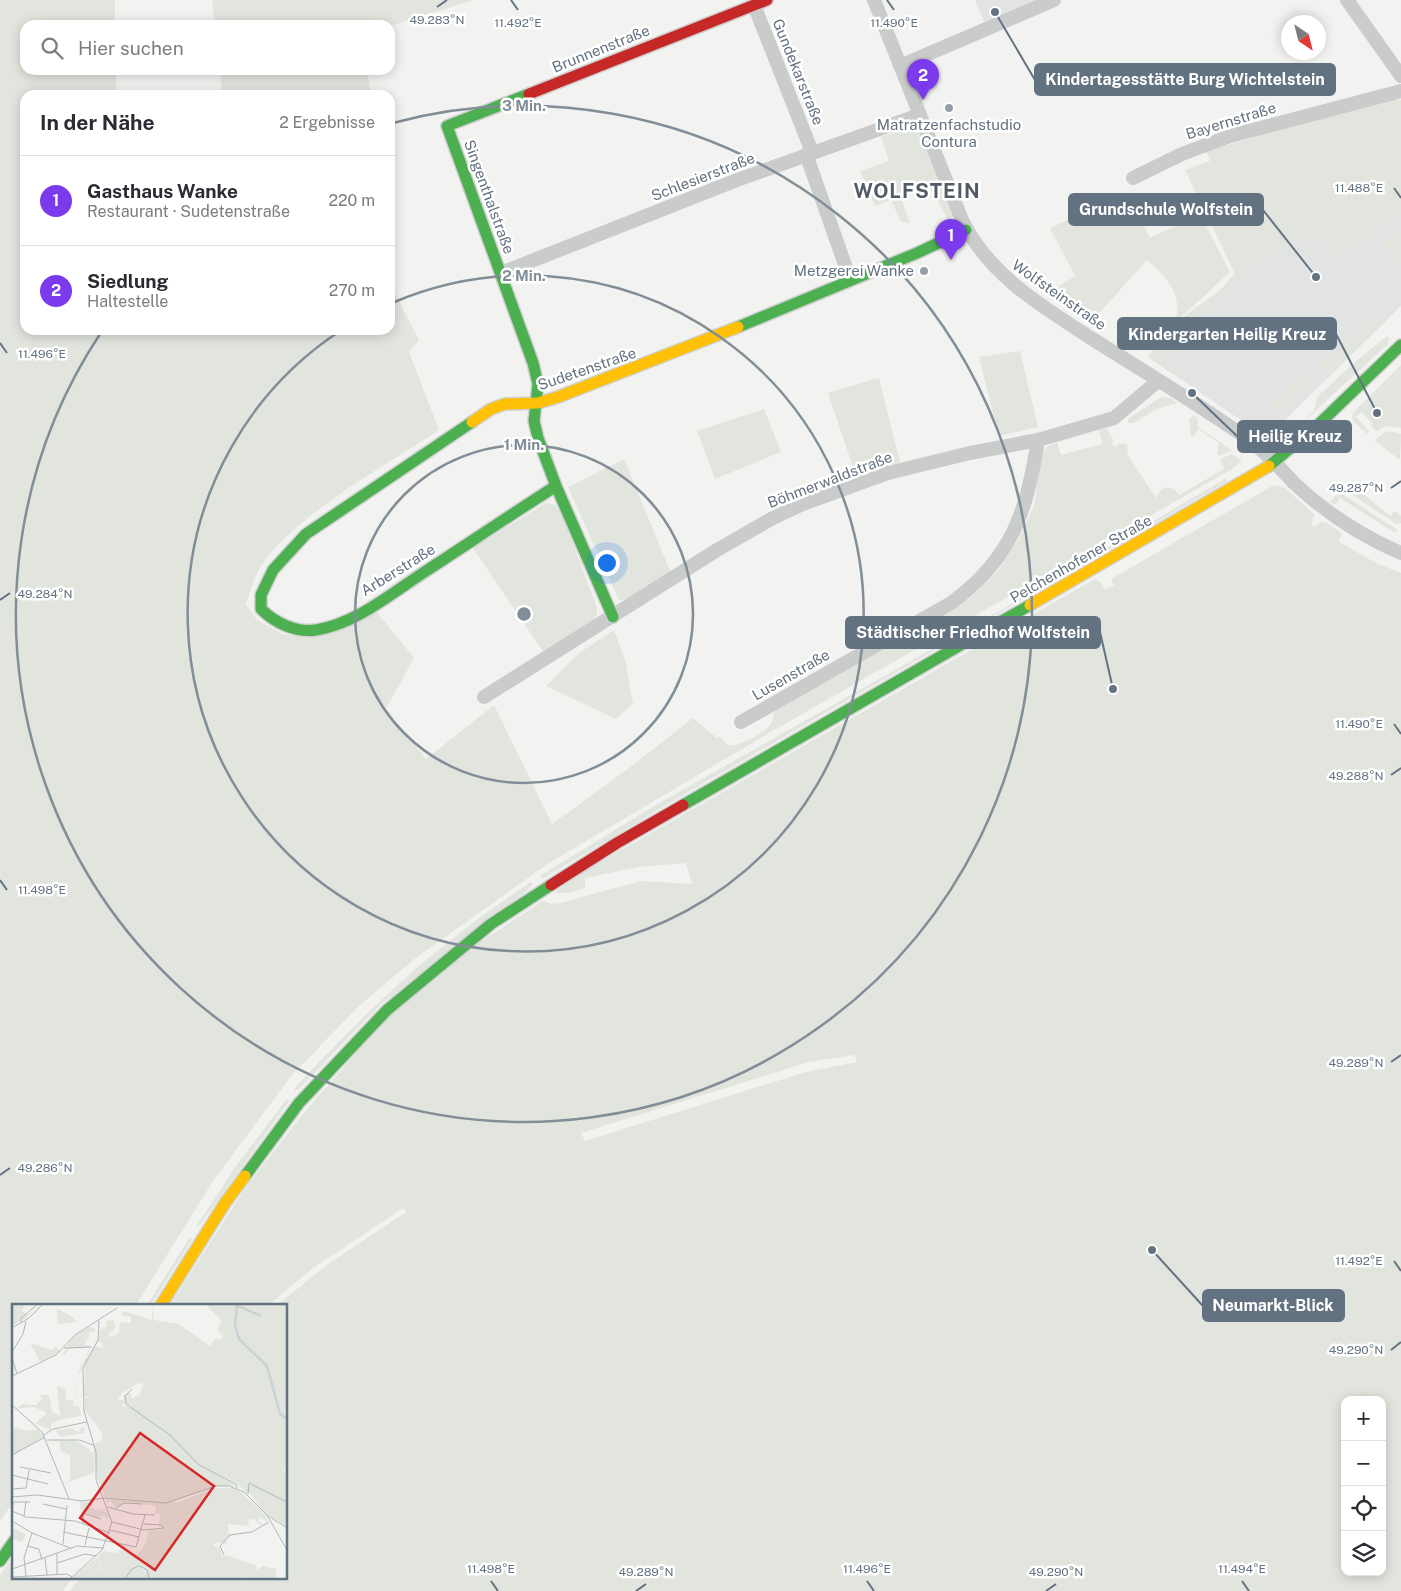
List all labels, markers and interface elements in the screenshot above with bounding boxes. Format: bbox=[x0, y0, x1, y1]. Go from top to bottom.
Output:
text: 49.283°N bbox=[410, 13, 464, 27]
north arrow bbox=[1281, 15, 1326, 60]
text: 11.492°E bbox=[494, 16, 542, 30]
street label: Gundekarstraße bbox=[769, 16, 827, 127]
text: 11.490°E bbox=[870, 16, 918, 30]
search box bbox=[20, 20, 395, 75]
street label: Brunnenstraße bbox=[550, 21, 652, 76]
icon: search bbox=[38, 34, 66, 62]
text: Hier suchen bbox=[78, 37, 184, 59]
pin: 2 bbox=[907, 59, 939, 100]
callout: Kindertagesstätte Burg Wichtelstein bbox=[1035, 64, 1335, 95]
text: Kindertagesstätte Burg Wichtelstein bbox=[1045, 70, 1325, 89]
text: 3 Min. bbox=[502, 97, 546, 114]
street label: Bayernstraße bbox=[1184, 99, 1278, 142]
marker: Matratzenfachstudio Contura bbox=[943, 102, 955, 114]
text: In der Nähe bbox=[40, 110, 155, 135]
text: 2 Ergebnisse bbox=[279, 113, 375, 132]
place label: Matratzenfachstudio Contura bbox=[877, 116, 1021, 150]
street label: Singenthalstraße bbox=[461, 138, 518, 256]
street label: Schlesierstraße bbox=[649, 149, 757, 204]
district label: WOLFSTEIN bbox=[853, 179, 981, 203]
text: Gasthaus Wanke bbox=[87, 180, 238, 202]
text: 11.488°E bbox=[1335, 181, 1383, 195]
text: 1 bbox=[53, 191, 59, 210]
text: 220 m bbox=[328, 191, 375, 210]
callout: Grundschule Wolfstein bbox=[1069, 194, 1263, 225]
text: Grundschule Wolfstein bbox=[1079, 200, 1253, 219]
text: Restaurant · Sudetenstraße bbox=[87, 202, 290, 221]
pin: 1 bbox=[935, 219, 967, 260]
street label: Wolfsteinstraße bbox=[1009, 256, 1109, 333]
place label: Metzgerei Wanke bbox=[794, 262, 914, 279]
marker: Metzgerei Wanke bbox=[918, 265, 930, 277]
text: 2 Min. bbox=[502, 267, 546, 284]
text: Siedlung bbox=[87, 270, 168, 292]
text: 2 bbox=[51, 281, 61, 300]
text: 270 m bbox=[329, 281, 375, 300]
text: Haltestelle bbox=[87, 292, 168, 311]
callout: Kindergarten Heilig Kreuz bbox=[1118, 318, 1336, 349]
text: Kindergarten Heilig Kreuz bbox=[1128, 325, 1326, 344]
street label: Sudetenstraße bbox=[535, 344, 638, 393]
text: 11.496°E bbox=[18, 347, 66, 361]
callout: Heilig Kreuz bbox=[1238, 421, 1351, 452]
text: Heilig Kreuz bbox=[1248, 427, 1342, 446]
text: 1 Min. bbox=[504, 436, 544, 453]
street label: Böhmerwaldstraße bbox=[765, 448, 895, 511]
text: 49.287°N bbox=[1329, 481, 1383, 495]
street label: Pelchenhofener Straße bbox=[1007, 511, 1155, 606]
street label: Arberstraße bbox=[358, 540, 438, 599]
your location bbox=[594, 550, 620, 576]
text: 49.284°N bbox=[17, 587, 73, 601]
centre of rings bbox=[515, 605, 533, 623]
callout: Städtischer Friedhof Wolfstein bbox=[846, 617, 1100, 648]
text: Städtischer Friedhof Wolfstein bbox=[856, 623, 1090, 642]
street label: Lusenstraße bbox=[749, 646, 832, 704]
text: 11.490°E bbox=[1335, 717, 1383, 731]
text: 49.288°N bbox=[1328, 769, 1384, 783]
text: 11.498°E bbox=[18, 883, 66, 897]
text: 49.289°N bbox=[1329, 1056, 1383, 1070]
text: 49.286°N bbox=[18, 1161, 72, 1175]
text: 11.492°E bbox=[1335, 1254, 1383, 1268]
callout: Neumarkt-Blick bbox=[1203, 1290, 1344, 1321]
text: Neumarkt-Blick bbox=[1212, 1296, 1334, 1315]
inset map bbox=[12, 1304, 288, 1578]
text: 49.290°N bbox=[1329, 1343, 1383, 1357]
map controls bbox=[1341, 1396, 1386, 1576]
button: + bbox=[1341, 1396, 1386, 1441]
button: − bbox=[1341, 1441, 1386, 1486]
button: locate bbox=[1341, 1486, 1386, 1531]
button: layers bbox=[1341, 1531, 1386, 1576]
text: 11.498°E bbox=[467, 1562, 515, 1576]
text: 11.496°E bbox=[843, 1562, 891, 1576]
text: 11.494°E bbox=[1218, 1562, 1266, 1576]
text: 49.289°N bbox=[619, 1565, 673, 1579]
text: 49.290°N bbox=[1029, 1565, 1083, 1579]

